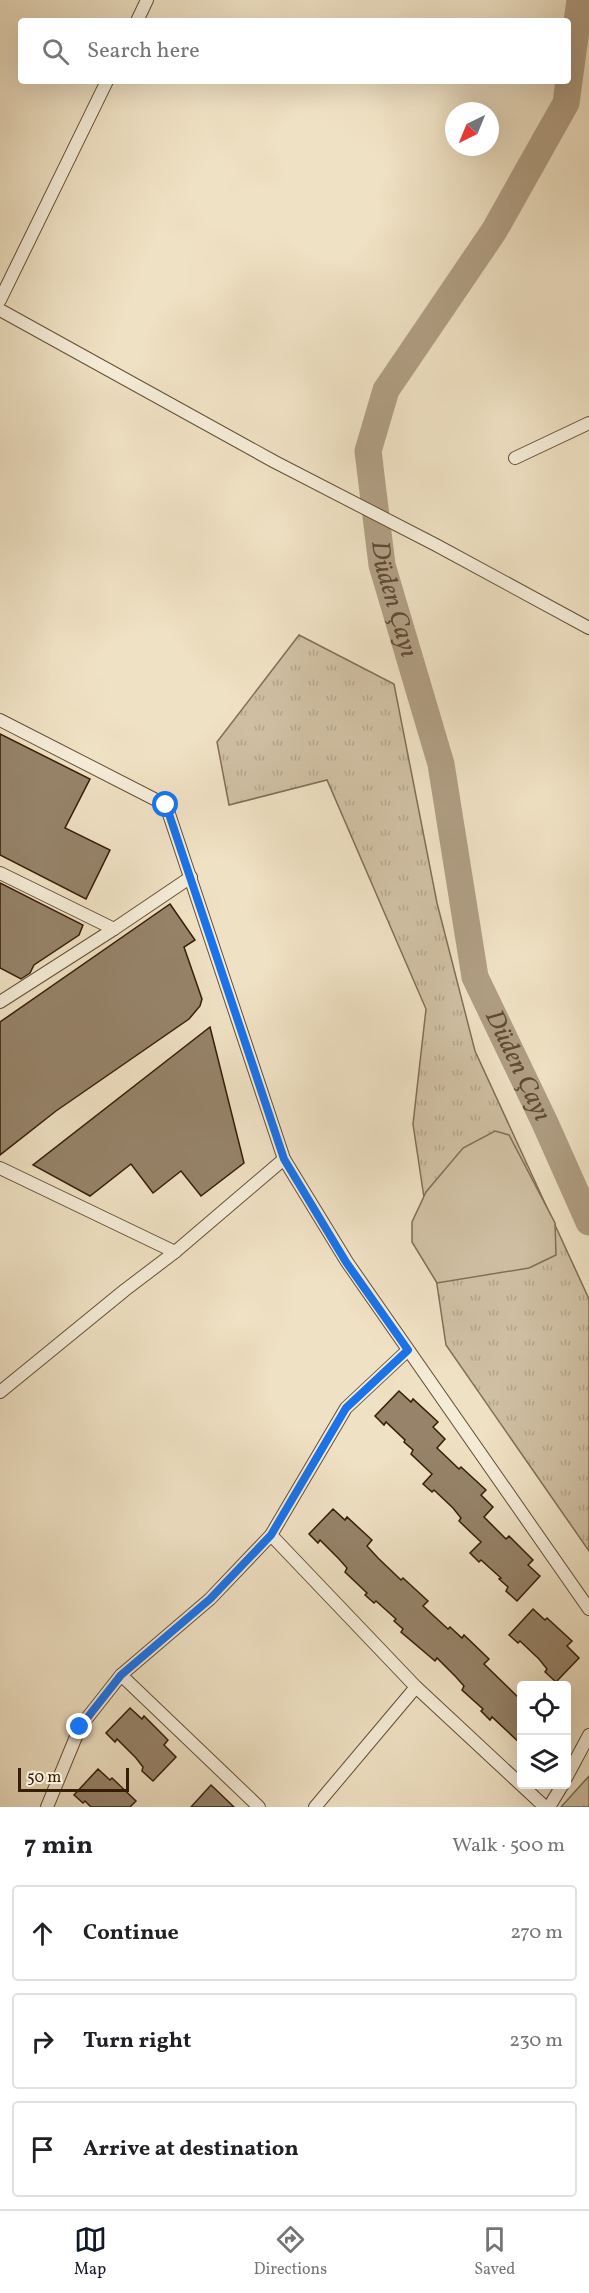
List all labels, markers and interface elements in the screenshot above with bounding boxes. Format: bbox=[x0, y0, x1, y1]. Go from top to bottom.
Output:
search box bbox=[18, 18, 571, 84]
icon: search bbox=[39, 35, 72, 68]
text: Search here bbox=[87, 36, 200, 67]
north arrow bbox=[445, 102, 499, 156]
water label: Düden Çayı bbox=[361, 539, 426, 662]
route start bbox=[152, 791, 178, 817]
water label: Düden Çayı bbox=[475, 1004, 560, 1127]
map controls bbox=[517, 1681, 571, 1789]
button: locate bbox=[517, 1681, 571, 1735]
route end bbox=[66, 1713, 92, 1739]
button: layers bbox=[517, 1735, 571, 1789]
scale bar bbox=[18, 1765, 129, 1792]
text: 50 m bbox=[27, 1767, 61, 1789]
text: 7 min bbox=[24, 1828, 93, 1864]
text: Walk · 500 m bbox=[452, 1832, 565, 1860]
icon: ahead bbox=[26, 1917, 59, 1950]
text: Continue bbox=[83, 1918, 179, 1949]
text: 270 m bbox=[510, 1919, 563, 1947]
icon: right bbox=[26, 2025, 59, 2058]
text: Turn right bbox=[83, 2026, 191, 2057]
text: 230 m bbox=[509, 2027, 563, 2055]
icon: arrive bbox=[26, 2133, 59, 2166]
text: Arrive at destination bbox=[83, 2134, 299, 2165]
tab: Map bbox=[74, 2223, 107, 2281]
tab: Directions bbox=[254, 2223, 327, 2281]
tab: Saved bbox=[474, 2223, 515, 2281]

